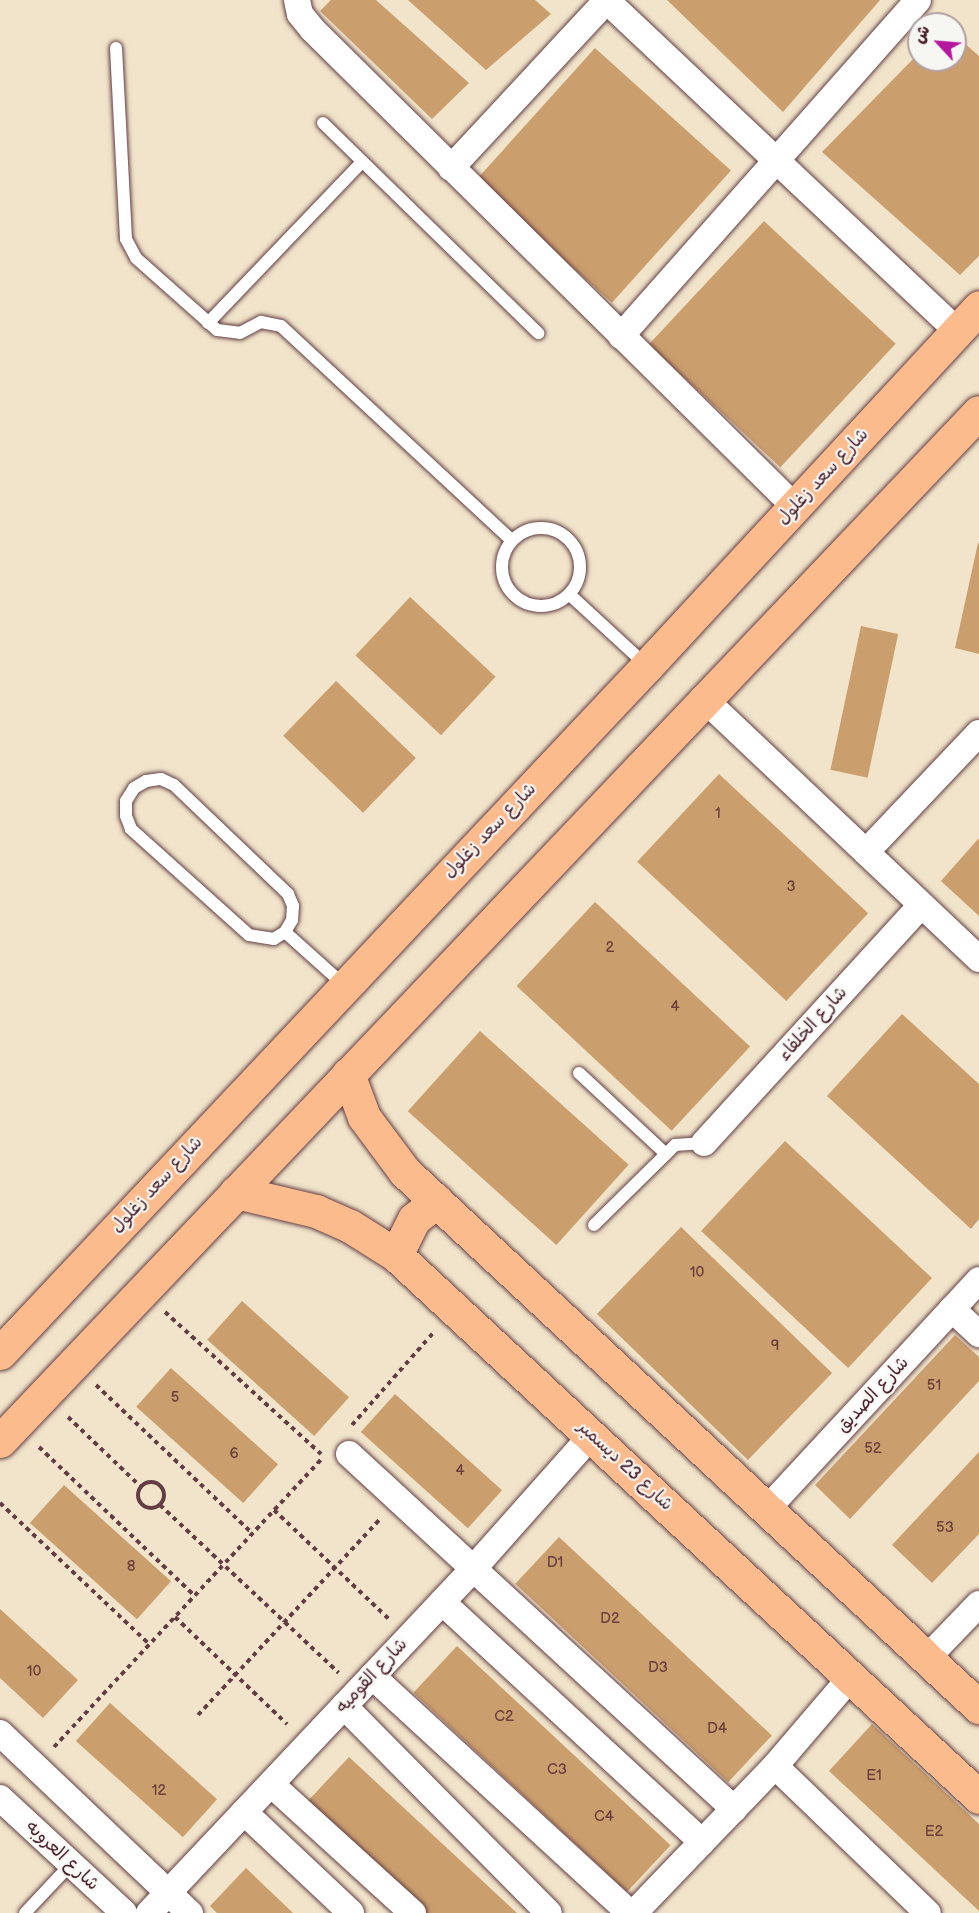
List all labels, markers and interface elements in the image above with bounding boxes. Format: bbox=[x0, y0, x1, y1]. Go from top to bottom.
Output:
north arrow bbox=[907, 12, 967, 72]
text: ش bbox=[910, 23, 935, 47]
street label: شارع سعد زغلول bbox=[773, 424, 873, 530]
street label: شارع سعد زغلول bbox=[439, 779, 541, 883]
house number: 1 bbox=[715, 805, 721, 823]
house number: 3 bbox=[786, 878, 796, 896]
house number: 2 bbox=[606, 939, 614, 957]
street label: شارع الخلفاء bbox=[774, 982, 852, 1066]
house number: 4 bbox=[670, 998, 680, 1016]
street label: شارع سعد زغلول bbox=[107, 1132, 207, 1238]
house number: 10 bbox=[690, 1264, 704, 1282]
house number: 9 bbox=[771, 1337, 779, 1355]
street label: شارع الصديق bbox=[832, 1353, 914, 1437]
house number: 51 bbox=[927, 1377, 941, 1395]
house number: 5 bbox=[171, 1389, 179, 1407]
street label: شارع 23 ديسمبر bbox=[573, 1416, 677, 1516]
house number: 52 bbox=[864, 1440, 882, 1458]
house number: 6 bbox=[229, 1445, 239, 1463]
house number: 4 bbox=[455, 1462, 465, 1480]
house number: 53 bbox=[936, 1519, 954, 1537]
house number: D1 bbox=[547, 1554, 563, 1572]
house number: 8 bbox=[127, 1558, 135, 1576]
house number: D2 bbox=[600, 1610, 620, 1628]
street label: شارع القوميه bbox=[332, 1634, 412, 1718]
house number: D3 bbox=[648, 1659, 668, 1677]
house number: 10 bbox=[27, 1663, 41, 1681]
house number: C2 bbox=[494, 1708, 514, 1726]
house number: D4 bbox=[707, 1720, 727, 1738]
house number: C3 bbox=[547, 1761, 567, 1779]
house number: E1 bbox=[866, 1767, 882, 1785]
house number: 12 bbox=[152, 1782, 166, 1800]
house number: C4 bbox=[594, 1808, 614, 1826]
street label: شارع العروبه bbox=[21, 1816, 103, 1896]
house number: E2 bbox=[925, 1823, 943, 1841]

